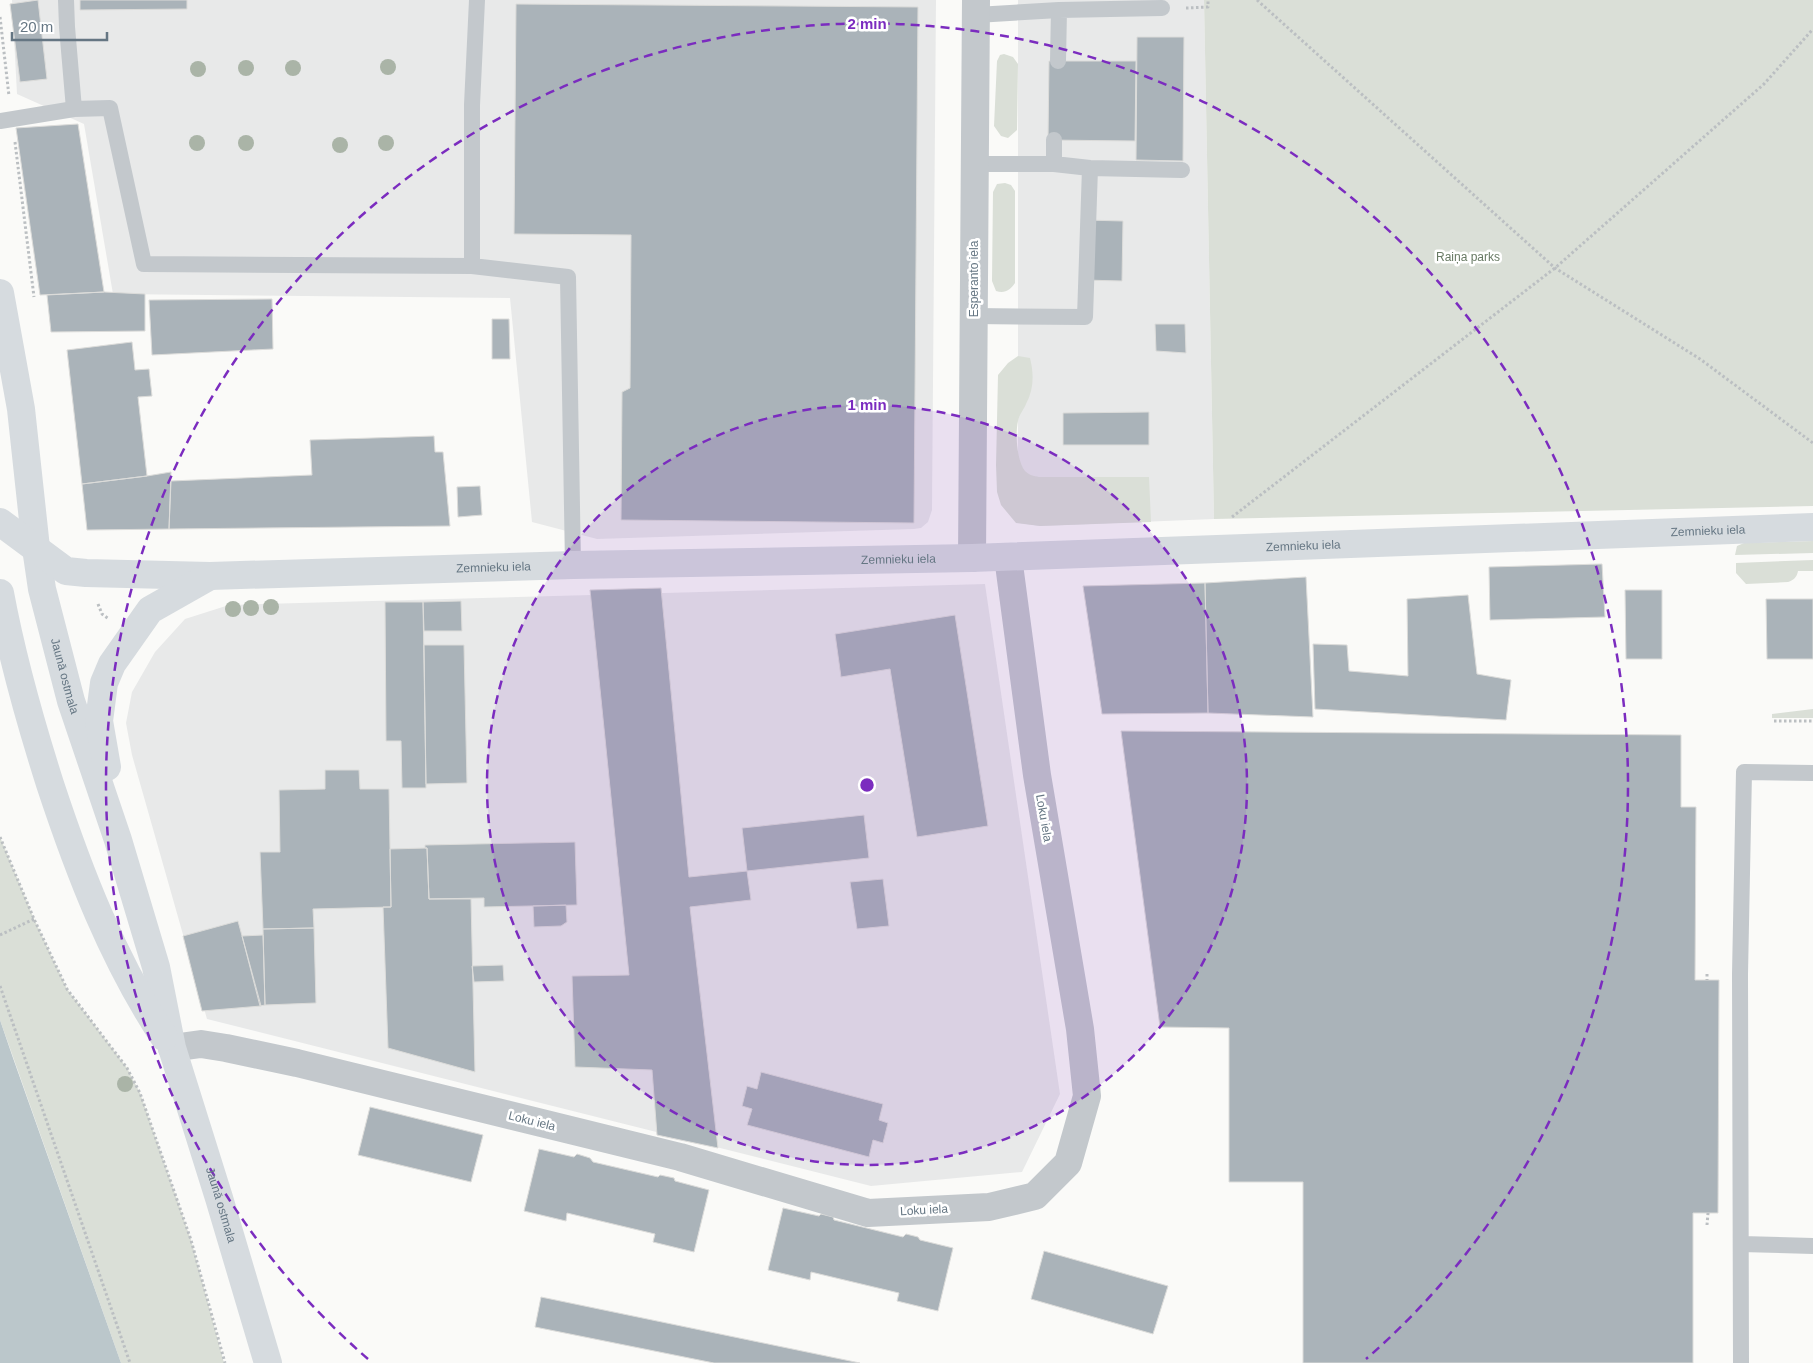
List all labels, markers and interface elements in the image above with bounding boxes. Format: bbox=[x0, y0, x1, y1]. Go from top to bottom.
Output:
scale bar bbox=[12, 10, 108, 42]
text: 2 min bbox=[847, 15, 887, 32]
text: 20 m bbox=[20, 18, 53, 35]
street label: Esperanto iela bbox=[967, 240, 981, 317]
park label: Raiņa parks bbox=[1436, 250, 1500, 264]
text: 1 min bbox=[847, 396, 887, 413]
street label: Zemnieku iela bbox=[1670, 522, 1746, 539]
street label: Zemnieku iela bbox=[1266, 537, 1341, 554]
street label: Zemnieku iela bbox=[861, 552, 936, 567]
street label: Zemnieku iela bbox=[456, 559, 531, 576]
street label: Jaunā ostmala bbox=[48, 636, 82, 716]
centre of rings bbox=[858, 776, 876, 794]
street label: Loku iela bbox=[1033, 793, 1055, 843]
street label: Loku iela bbox=[507, 1108, 557, 1134]
street label: Jaunā ostmala bbox=[203, 1165, 239, 1245]
street label: Loku iela bbox=[900, 1202, 949, 1218]

